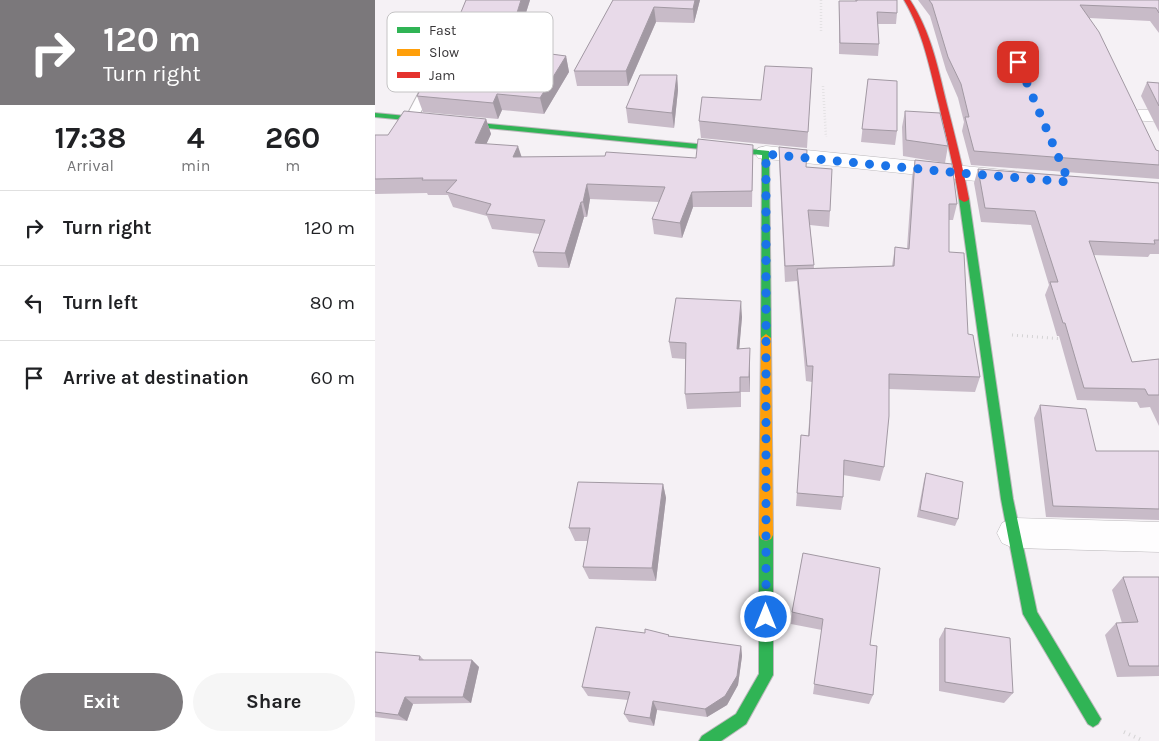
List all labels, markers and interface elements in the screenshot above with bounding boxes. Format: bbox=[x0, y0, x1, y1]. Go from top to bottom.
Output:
legend bbox=[387, 12, 553, 92]
text: 120 m bbox=[103, 19, 201, 60]
icon: right bbox=[20, 20, 85, 85]
text: Fast bbox=[429, 22, 456, 39]
pin bbox=[997, 41, 1039, 83]
text: Slow bbox=[429, 44, 459, 61]
icon: arrive bbox=[1004, 48, 1032, 76]
text: Turn right bbox=[103, 61, 201, 87]
text: Jam bbox=[429, 67, 455, 84]
text: 17:38 bbox=[55, 120, 126, 156]
text: 4 bbox=[187, 120, 205, 156]
text: 260 bbox=[265, 120, 320, 156]
text: Arrival bbox=[67, 156, 114, 175]
text: min bbox=[181, 156, 210, 175]
text: m bbox=[285, 156, 300, 175]
icon: right bbox=[20, 214, 48, 242]
text: Turn right bbox=[63, 217, 152, 239]
text: 120 m bbox=[304, 217, 355, 239]
icon: left bbox=[20, 289, 48, 317]
text: Turn left bbox=[63, 292, 138, 314]
text: 80 m bbox=[310, 292, 355, 314]
icon: arrive bbox=[20, 364, 48, 392]
text: Arrive at destination bbox=[63, 367, 249, 389]
text: 60 m bbox=[311, 367, 355, 389]
position arrow bbox=[739, 590, 791, 642]
button: Exit bbox=[20, 673, 183, 731]
button: Share bbox=[193, 673, 355, 731]

